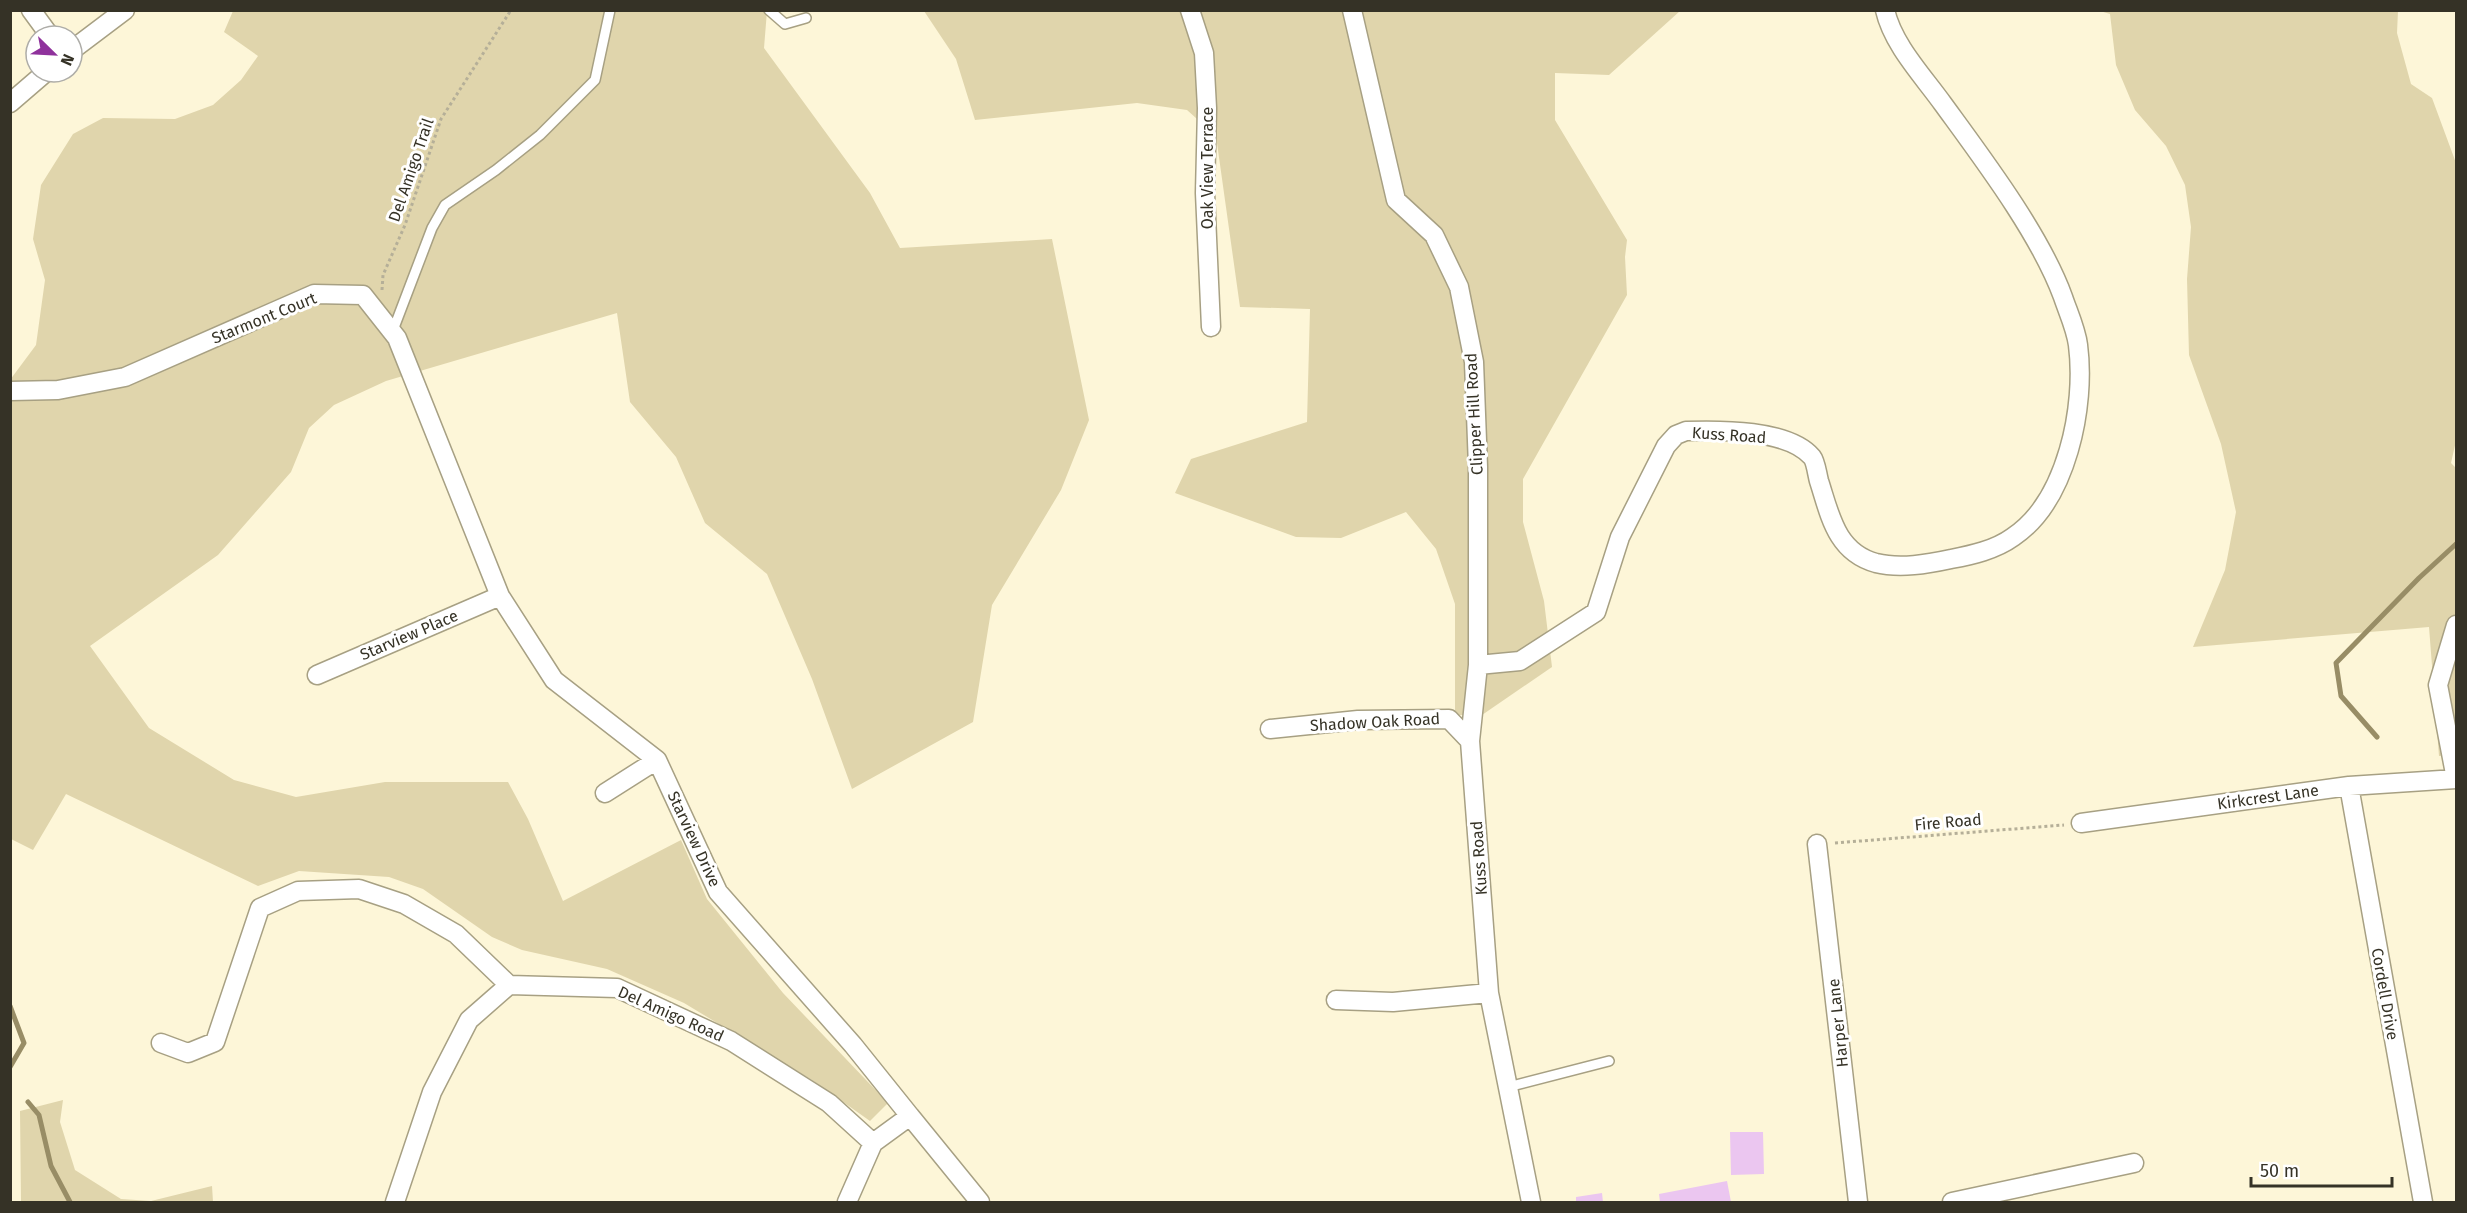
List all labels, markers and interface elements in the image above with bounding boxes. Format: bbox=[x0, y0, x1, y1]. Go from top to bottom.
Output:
north arrow bbox=[24, 24, 84, 84]
text: N bbox=[56, 51, 78, 69]
street label: Oak View Terrace bbox=[1198, 107, 1217, 229]
street label: Del Amigo Trail bbox=[384, 115, 438, 224]
street label: Starmont Court bbox=[209, 288, 319, 348]
street label: Clipper Hill Road bbox=[1461, 353, 1487, 475]
street label: Kuss Road bbox=[1691, 423, 1767, 447]
street label: Starview Place bbox=[357, 606, 461, 664]
street label: Shadow Oak Road bbox=[1309, 709, 1441, 735]
street label: Kirkcrest Lane bbox=[2216, 780, 2320, 814]
street label: Starview Drive bbox=[663, 788, 725, 890]
street label: Fire Road bbox=[1914, 810, 1982, 834]
street label: Kuss Road bbox=[1467, 820, 1491, 896]
street label: Cordell Drive bbox=[2368, 947, 2402, 1041]
street label: Harper Lane bbox=[1824, 978, 1852, 1068]
street label: Del Amigo Road bbox=[615, 982, 727, 1046]
scale bar bbox=[2251, 1150, 2392, 1188]
text: 50 m bbox=[2260, 1160, 2299, 1182]

